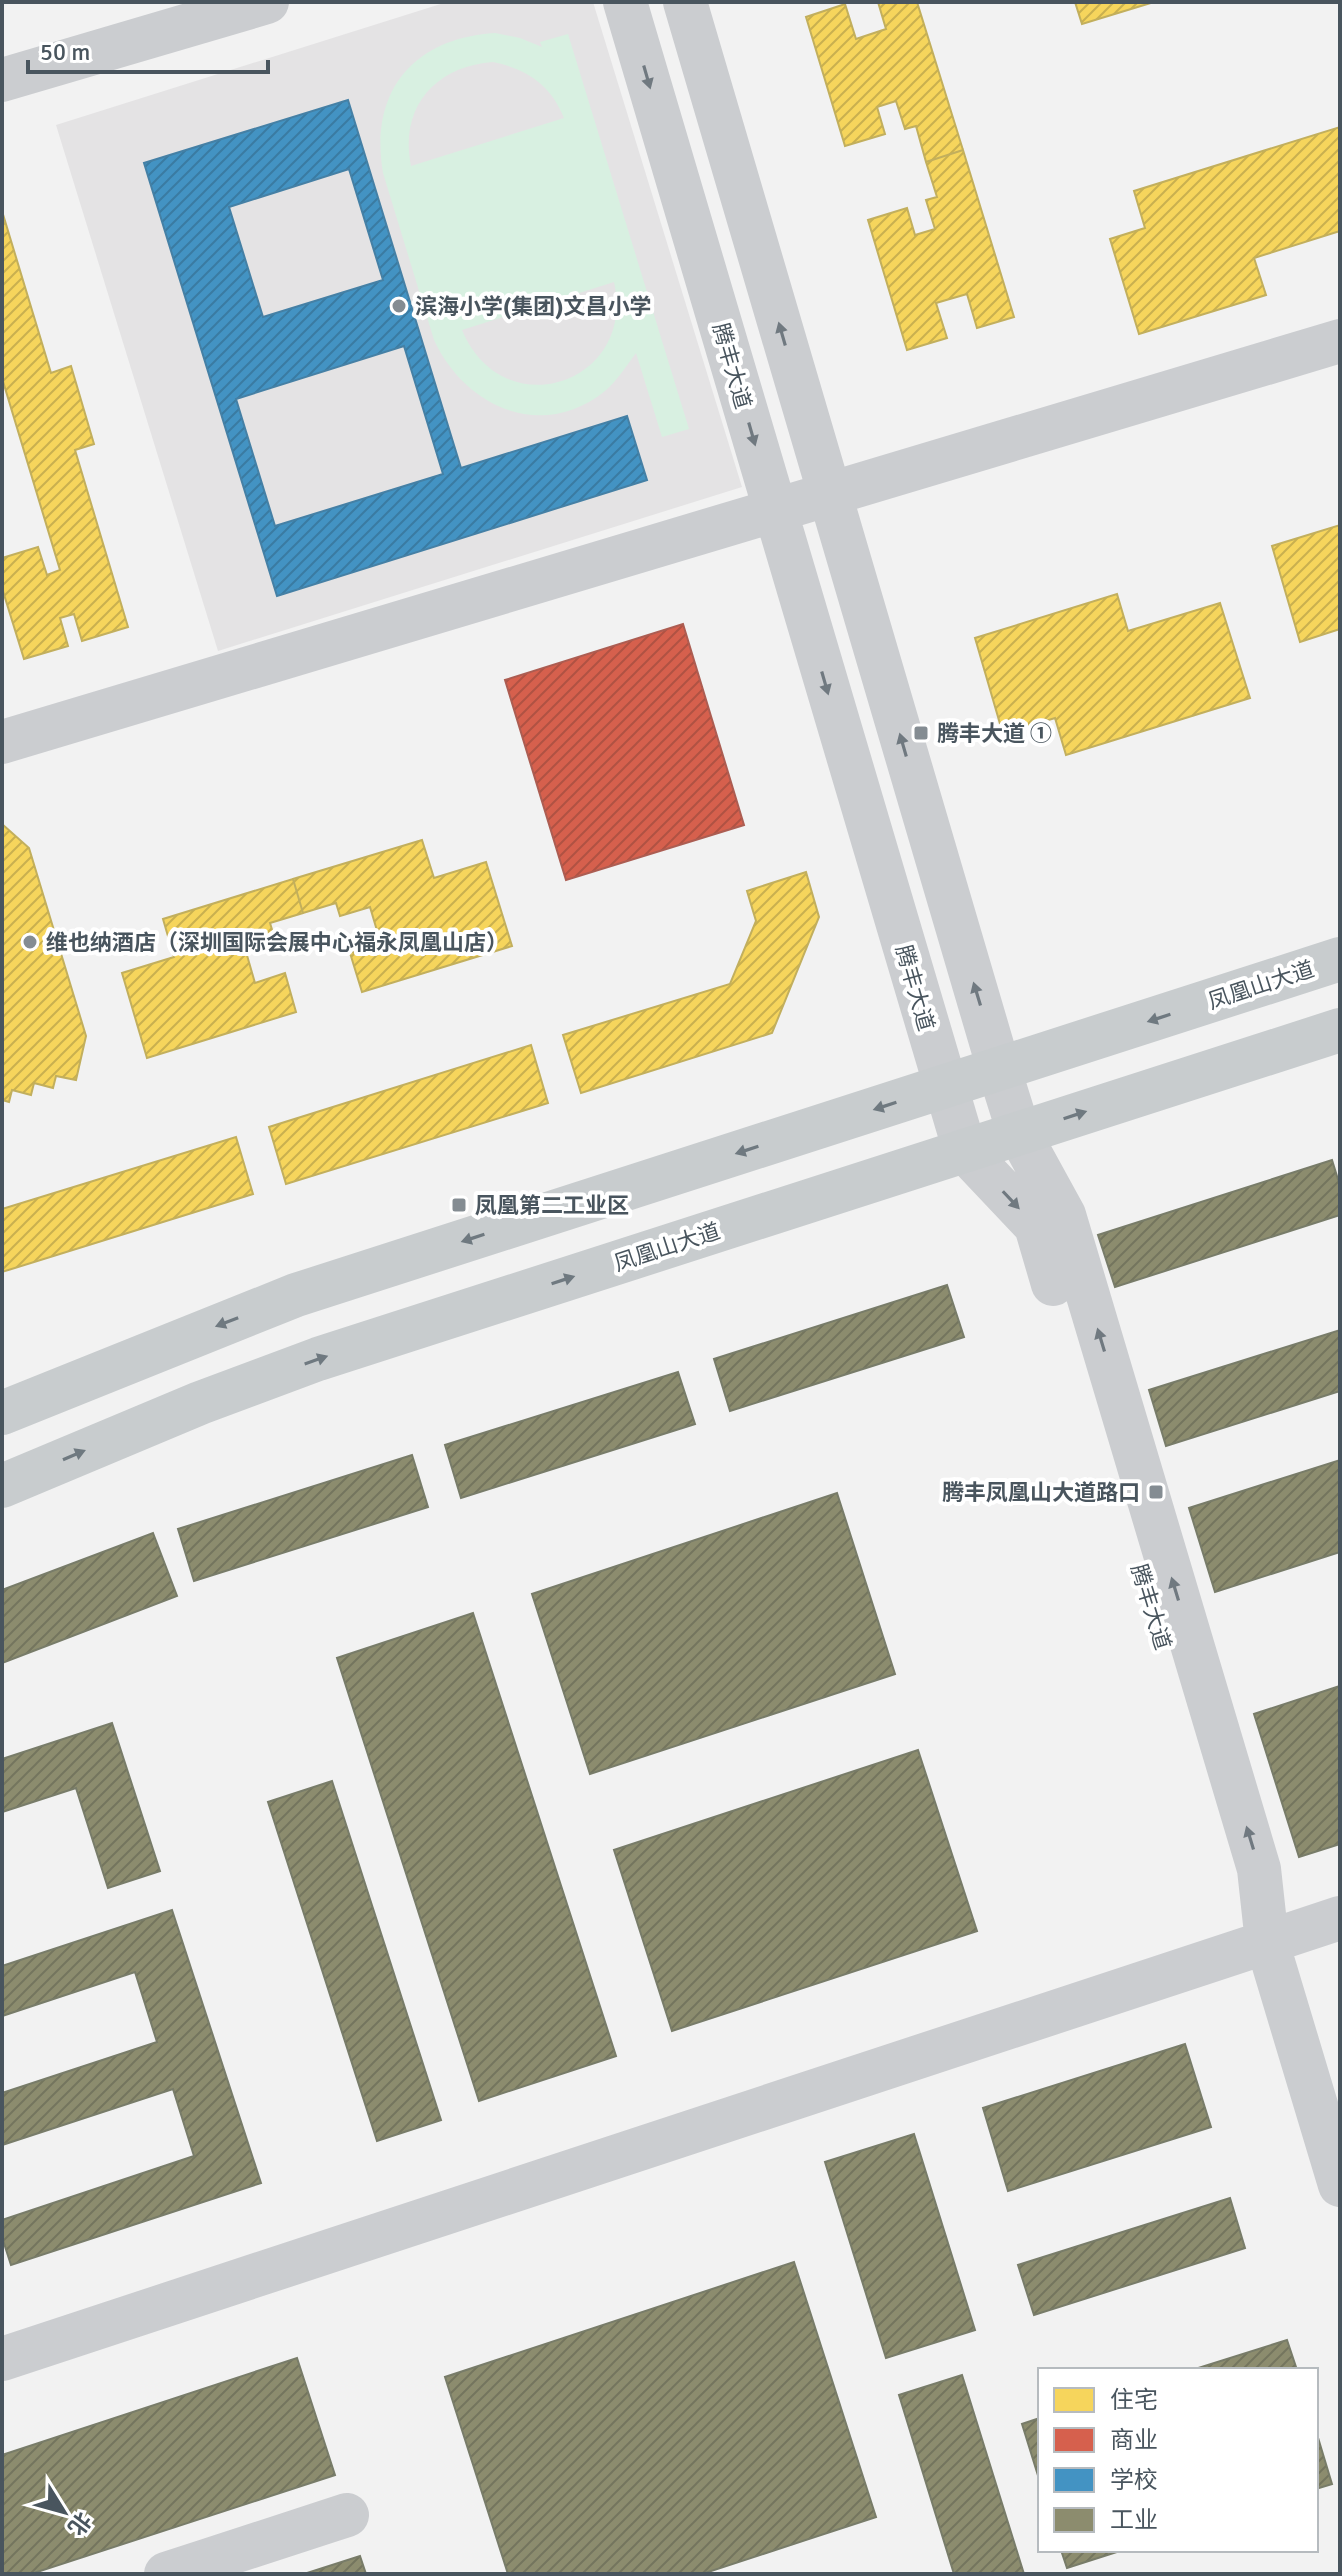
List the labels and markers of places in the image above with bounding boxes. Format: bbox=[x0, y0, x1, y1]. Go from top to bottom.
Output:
place label: 滨海小学(集团)文昌小学 bbox=[415, 293, 652, 320]
marker: 滨海小学(集团)文昌小学 bbox=[390, 297, 408, 315]
place label: 腾丰大道 ① bbox=[937, 720, 1052, 747]
marker: 腾丰大道 ① bbox=[912, 724, 930, 742]
place label: 维也纳酒店（深圳国际会展中心福永凤凰山店） bbox=[46, 929, 508, 956]
marker: 维也纳酒店（深圳国际会展中心福永凤凰山店） bbox=[21, 933, 39, 951]
place label: 凤凰第二工业区 bbox=[475, 1192, 629, 1219]
marker: 凤凰第二工业区 bbox=[450, 1196, 468, 1214]
place label: 腾丰凤凰山大道路口 bbox=[942, 1479, 1140, 1506]
marker: 腾丰凤凰山大道路口 bbox=[1147, 1483, 1165, 1501]

